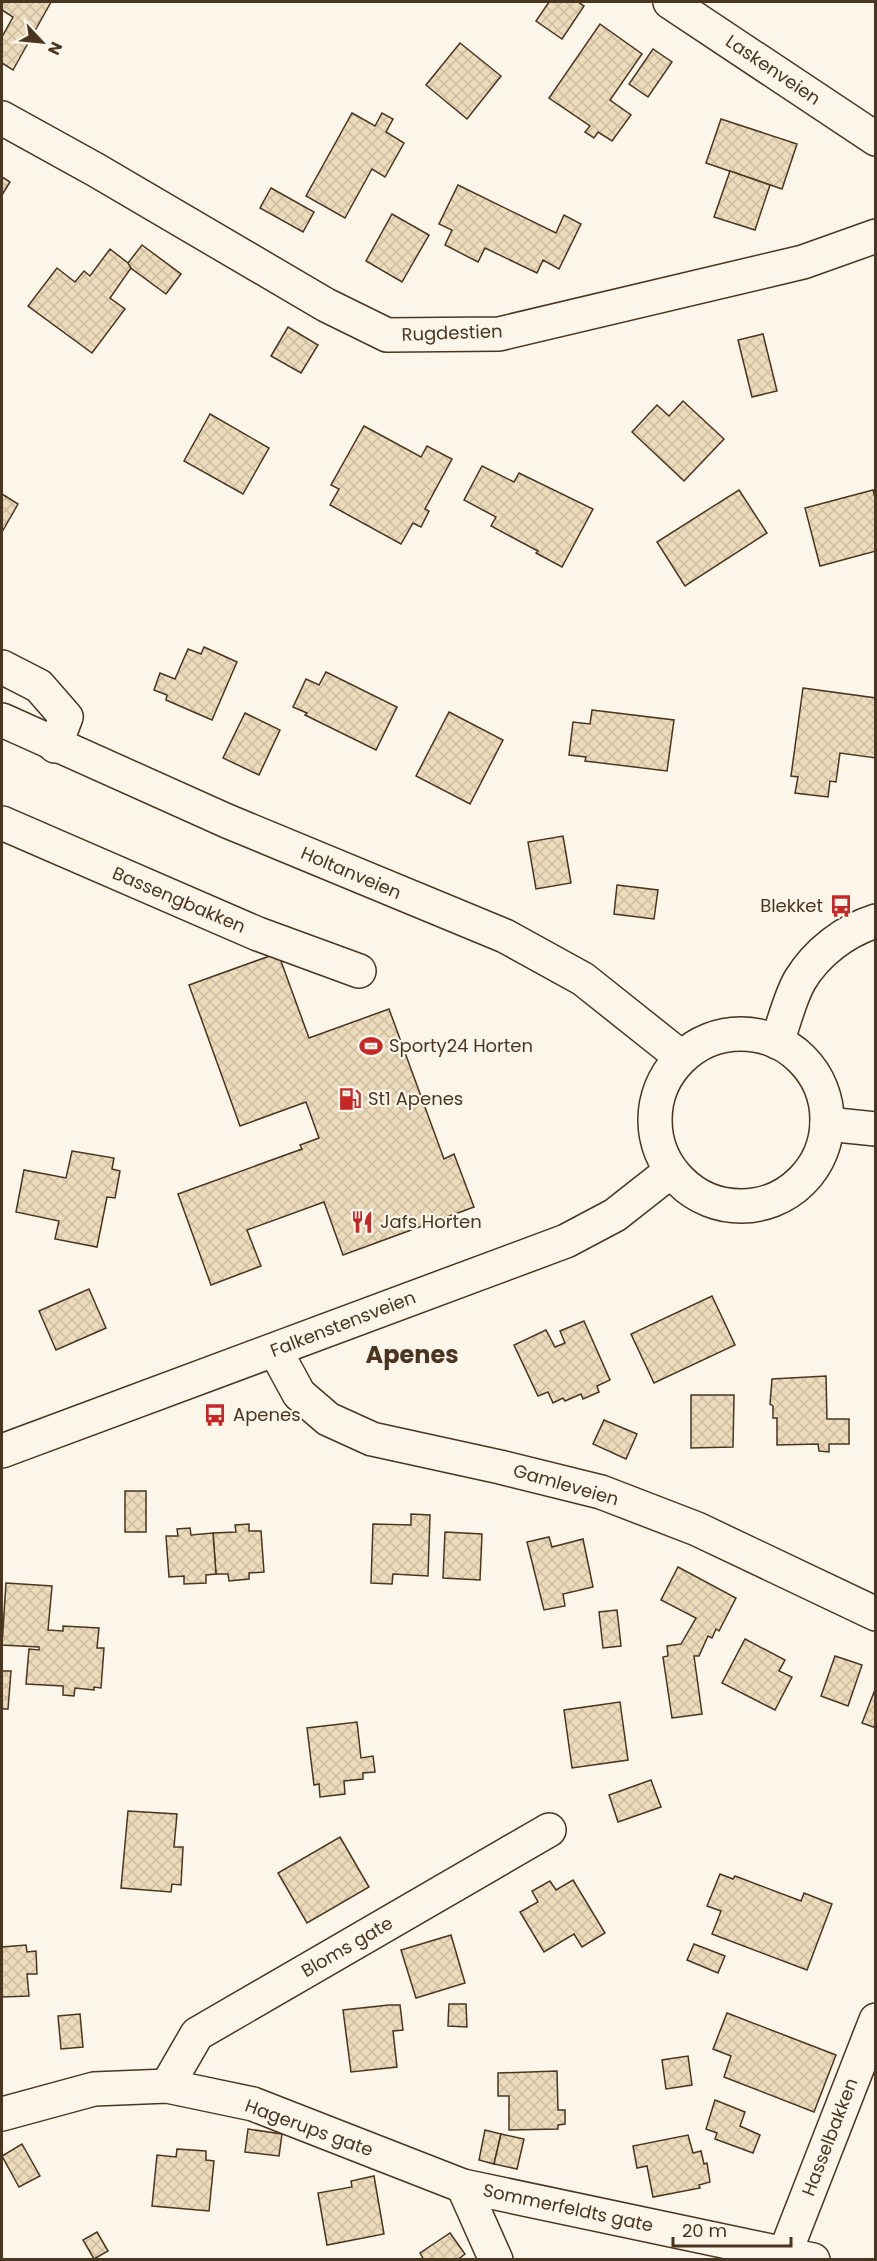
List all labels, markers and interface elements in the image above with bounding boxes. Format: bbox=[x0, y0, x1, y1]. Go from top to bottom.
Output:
north arrow bbox=[12, 12, 72, 72]
street label: Laskenveien bbox=[721, 29, 826, 111]
text: N bbox=[42, 38, 68, 59]
street label: Rugdestien bbox=[401, 318, 503, 347]
street label: Holtanveien bbox=[297, 840, 405, 905]
street label: Bassengbakken bbox=[109, 860, 250, 939]
place label: Blekket bbox=[760, 893, 823, 918]
bus stop icon: Blekket bbox=[828, 893, 854, 919]
sports icon: Sporty24 Horten bbox=[358, 1033, 384, 1059]
place label: Sporty24 Horten bbox=[389, 1033, 533, 1058]
fuel station icon: St1 Apenes bbox=[337, 1086, 363, 1112]
place label: St1 Apenes bbox=[368, 1086, 463, 1111]
restaurant icon: Jafs Horten bbox=[349, 1209, 375, 1235]
place label: Jafs Horten bbox=[380, 1209, 482, 1234]
street label: Falkenstensveien bbox=[266, 1284, 419, 1363]
district label: Apenes bbox=[365, 1338, 459, 1371]
bus stop icon: Apenes bbox=[202, 1402, 228, 1428]
place label: Apenes bbox=[233, 1402, 301, 1427]
street label: Gamleveien bbox=[510, 1458, 622, 1512]
street label: Bloms gate bbox=[296, 1910, 397, 1983]
street label: Hasselbakken bbox=[796, 2074, 864, 2199]
street label: Hagerups gate bbox=[242, 2093, 377, 2162]
street label: Sommerfeldts gate bbox=[481, 2177, 656, 2238]
scale bar bbox=[673, 2210, 792, 2248]
text: 20 m bbox=[682, 2218, 727, 2243]

